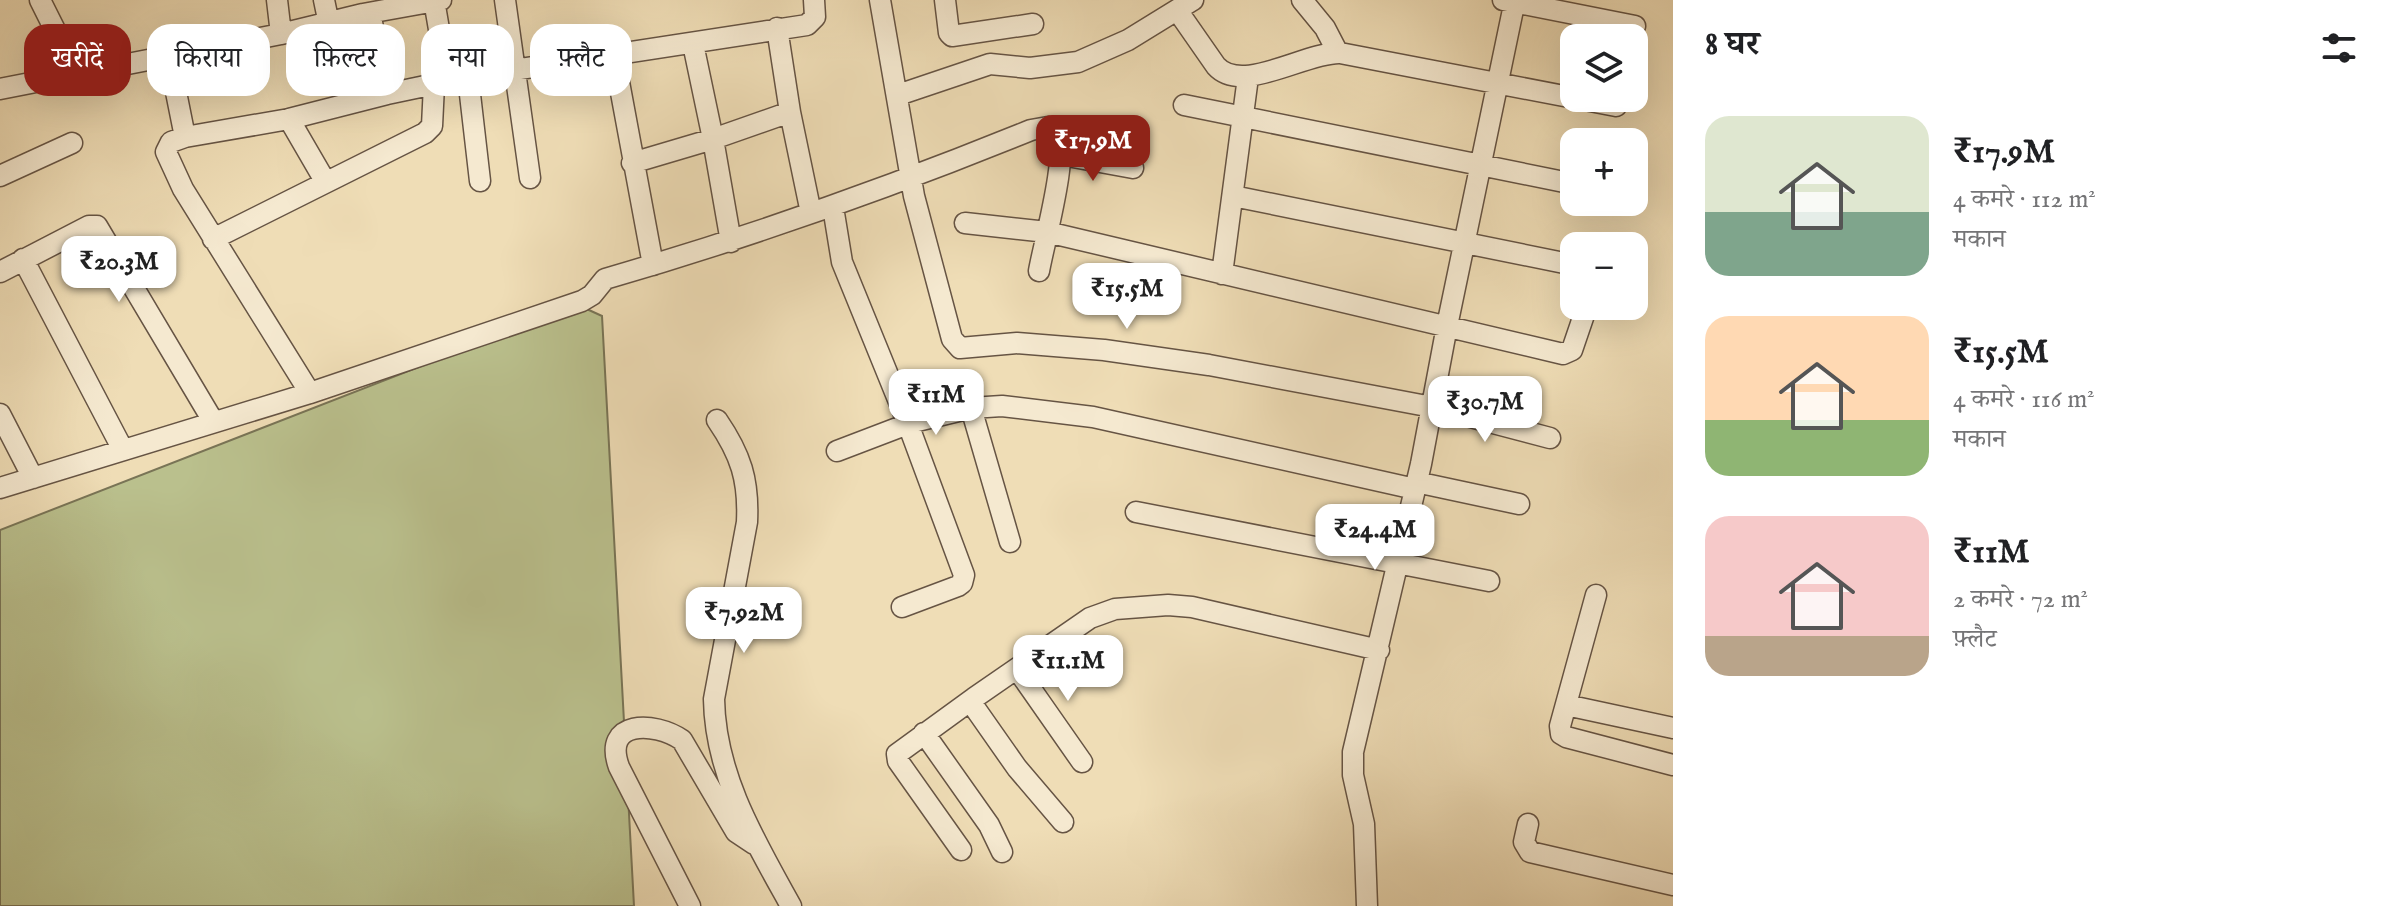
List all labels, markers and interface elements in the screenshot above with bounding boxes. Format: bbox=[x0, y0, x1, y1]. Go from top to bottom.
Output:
text: 8 घर bbox=[1705, 23, 1760, 66]
chip: खरीदें bbox=[24, 24, 131, 96]
chip: किराया bbox=[147, 24, 270, 96]
chip: फ़िल्टर bbox=[286, 24, 405, 96]
chip: नया bbox=[421, 24, 514, 96]
chip: फ़्लैट bbox=[530, 24, 632, 96]
map controls bbox=[1560, 24, 1648, 320]
button: layers bbox=[1560, 24, 1648, 112]
icon: filters bbox=[2317, 26, 2361, 70]
pin: ₹17.9M bbox=[1028, 115, 1158, 183]
text: ₹17.9M bbox=[1054, 124, 1132, 157]
button: + bbox=[1560, 128, 1648, 216]
text: ₹17.9M bbox=[1953, 131, 2055, 174]
icon: home bbox=[1769, 148, 1865, 244]
text: 4 कमरे · 112 m² bbox=[1953, 183, 2096, 216]
text: मकान bbox=[1953, 223, 2006, 256]
button: − bbox=[1560, 232, 1648, 320]
pin: ₹20.3M bbox=[54, 236, 184, 304]
text: ₹20.3M bbox=[79, 245, 159, 278]
pin: ₹15.5M bbox=[1062, 263, 1192, 331]
text: ₹15.5M bbox=[1090, 272, 1164, 305]
text: ₹15.5M bbox=[1953, 331, 2049, 374]
icon: home bbox=[1769, 348, 1865, 444]
pin: ₹11M bbox=[889, 369, 983, 437]
pin: ₹30.7M bbox=[1420, 376, 1550, 444]
text: ₹11M bbox=[907, 378, 965, 411]
text: 4 कमरे · 116 m² bbox=[1953, 383, 2095, 416]
text: ₹30.7M bbox=[1446, 385, 1524, 418]
text: मकान bbox=[1953, 423, 2006, 456]
pin: ₹24.4M bbox=[1310, 504, 1440, 572]
text: ₹24.4M bbox=[1333, 513, 1417, 546]
text: ₹11M bbox=[1953, 531, 2030, 574]
icon: home bbox=[1769, 548, 1865, 644]
text: 2 कमरे · 72 m² bbox=[1953, 583, 2088, 616]
pin: ₹7.92M bbox=[679, 587, 809, 655]
text: ₹7.92M bbox=[704, 596, 784, 629]
text: फ़्लैट bbox=[1953, 623, 1996, 656]
pin: ₹11.1M bbox=[1003, 635, 1133, 703]
text: ₹11.1M bbox=[1031, 644, 1105, 677]

